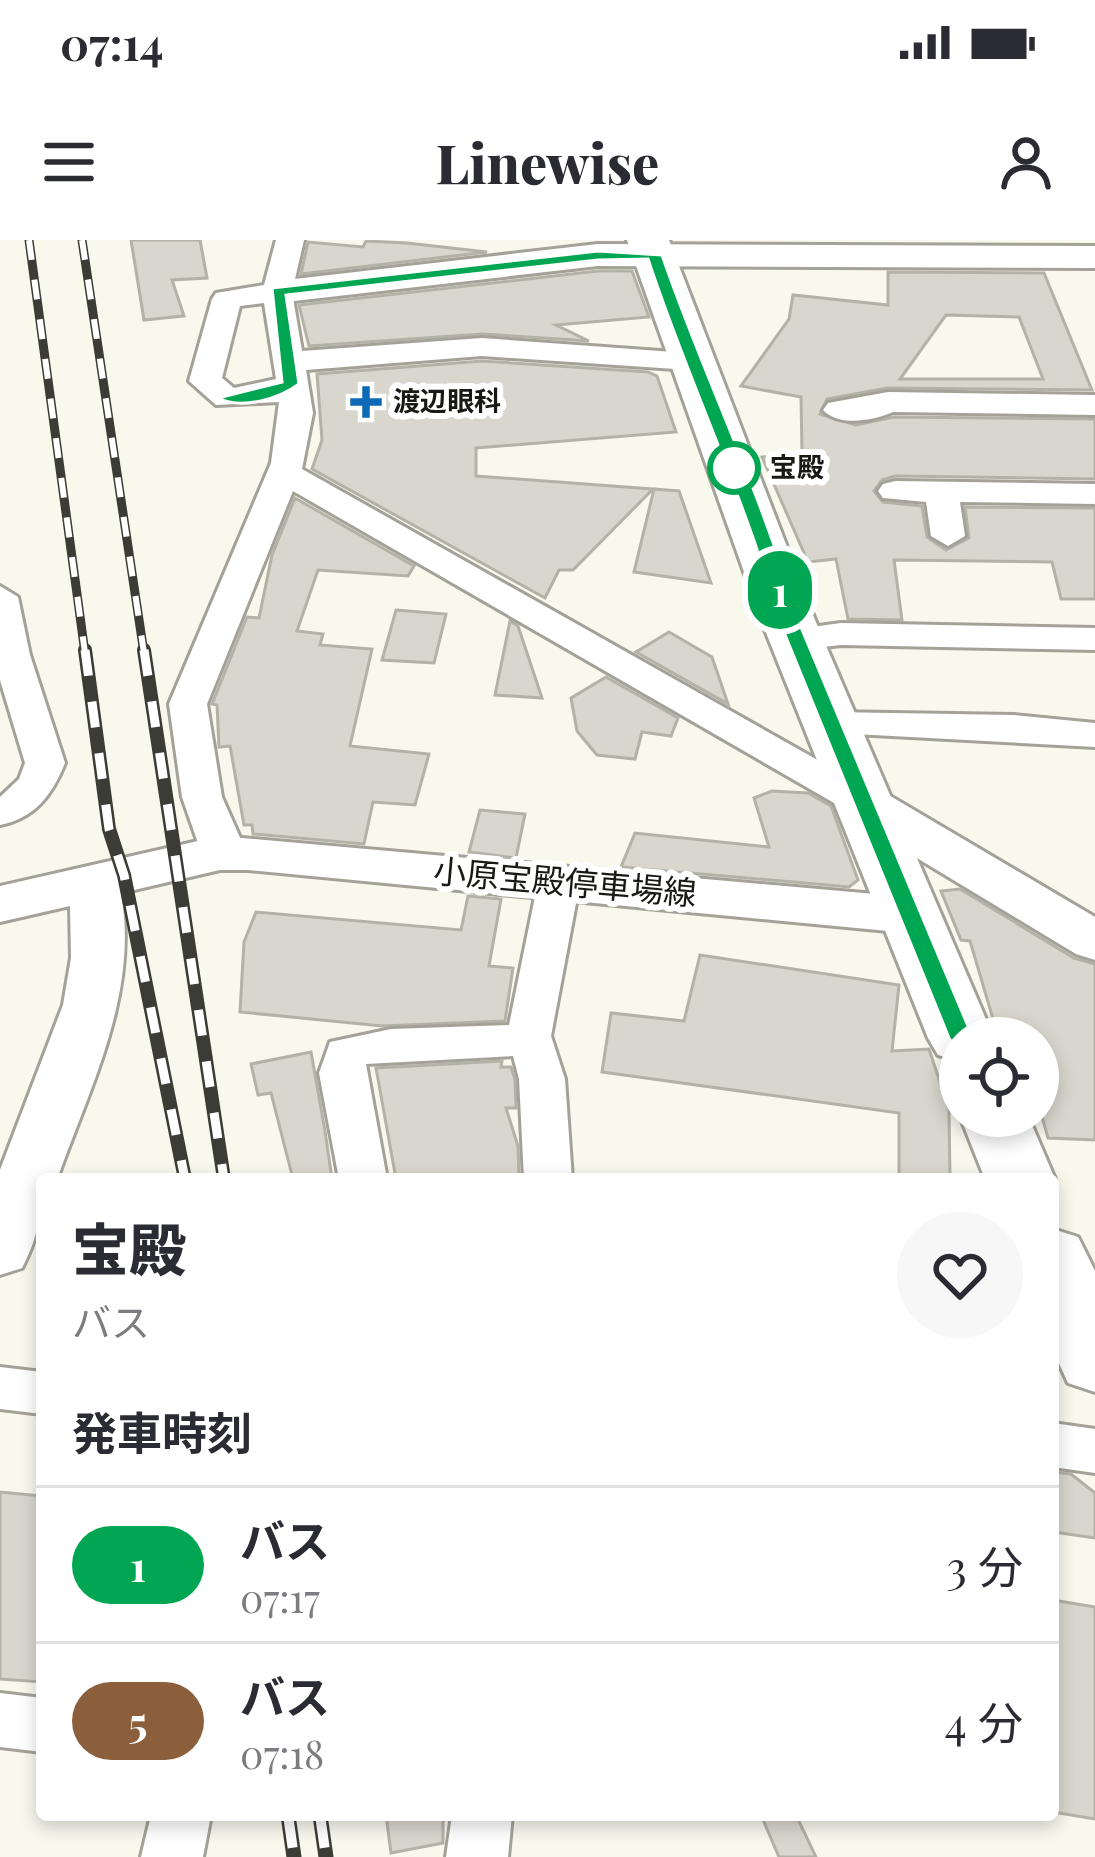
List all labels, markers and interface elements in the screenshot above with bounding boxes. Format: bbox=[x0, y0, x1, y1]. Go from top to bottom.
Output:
text: 07:14 bbox=[60, 12, 164, 72]
text: Linewise bbox=[436, 126, 659, 198]
icon: menu bbox=[36, 129, 102, 195]
icon: person bbox=[993, 129, 1059, 195]
place label: 渡辺眼科 bbox=[393, 382, 501, 418]
marker: 渡辺眼科 bbox=[350, 386, 382, 418]
marker: 宝殿 bbox=[709, 443, 759, 493]
place label: 宝殿 bbox=[770, 448, 824, 484]
line badge: 1 bbox=[741, 551, 819, 629]
text: 1 bbox=[772, 562, 788, 618]
street label: 小原宝殿停車場線 bbox=[432, 847, 699, 913]
map controls bbox=[939, 1017, 1059, 1137]
button: locate bbox=[939, 1017, 1059, 1137]
text: 宝殿 bbox=[72, 1209, 186, 1285]
button: heart bbox=[897, 1212, 1023, 1338]
text: バス bbox=[72, 1295, 150, 1347]
text: 発車時刻 bbox=[72, 1401, 252, 1461]
text: バス bbox=[240, 1509, 330, 1569]
text: 3 分 bbox=[946, 1535, 1023, 1595]
text: 1 bbox=[130, 1537, 146, 1593]
text: 07:17 bbox=[240, 1571, 320, 1623]
text: バス bbox=[240, 1665, 330, 1725]
text: 4 分 bbox=[945, 1691, 1023, 1751]
text: 5 bbox=[128, 1693, 148, 1749]
text: 07:18 bbox=[240, 1727, 324, 1779]

